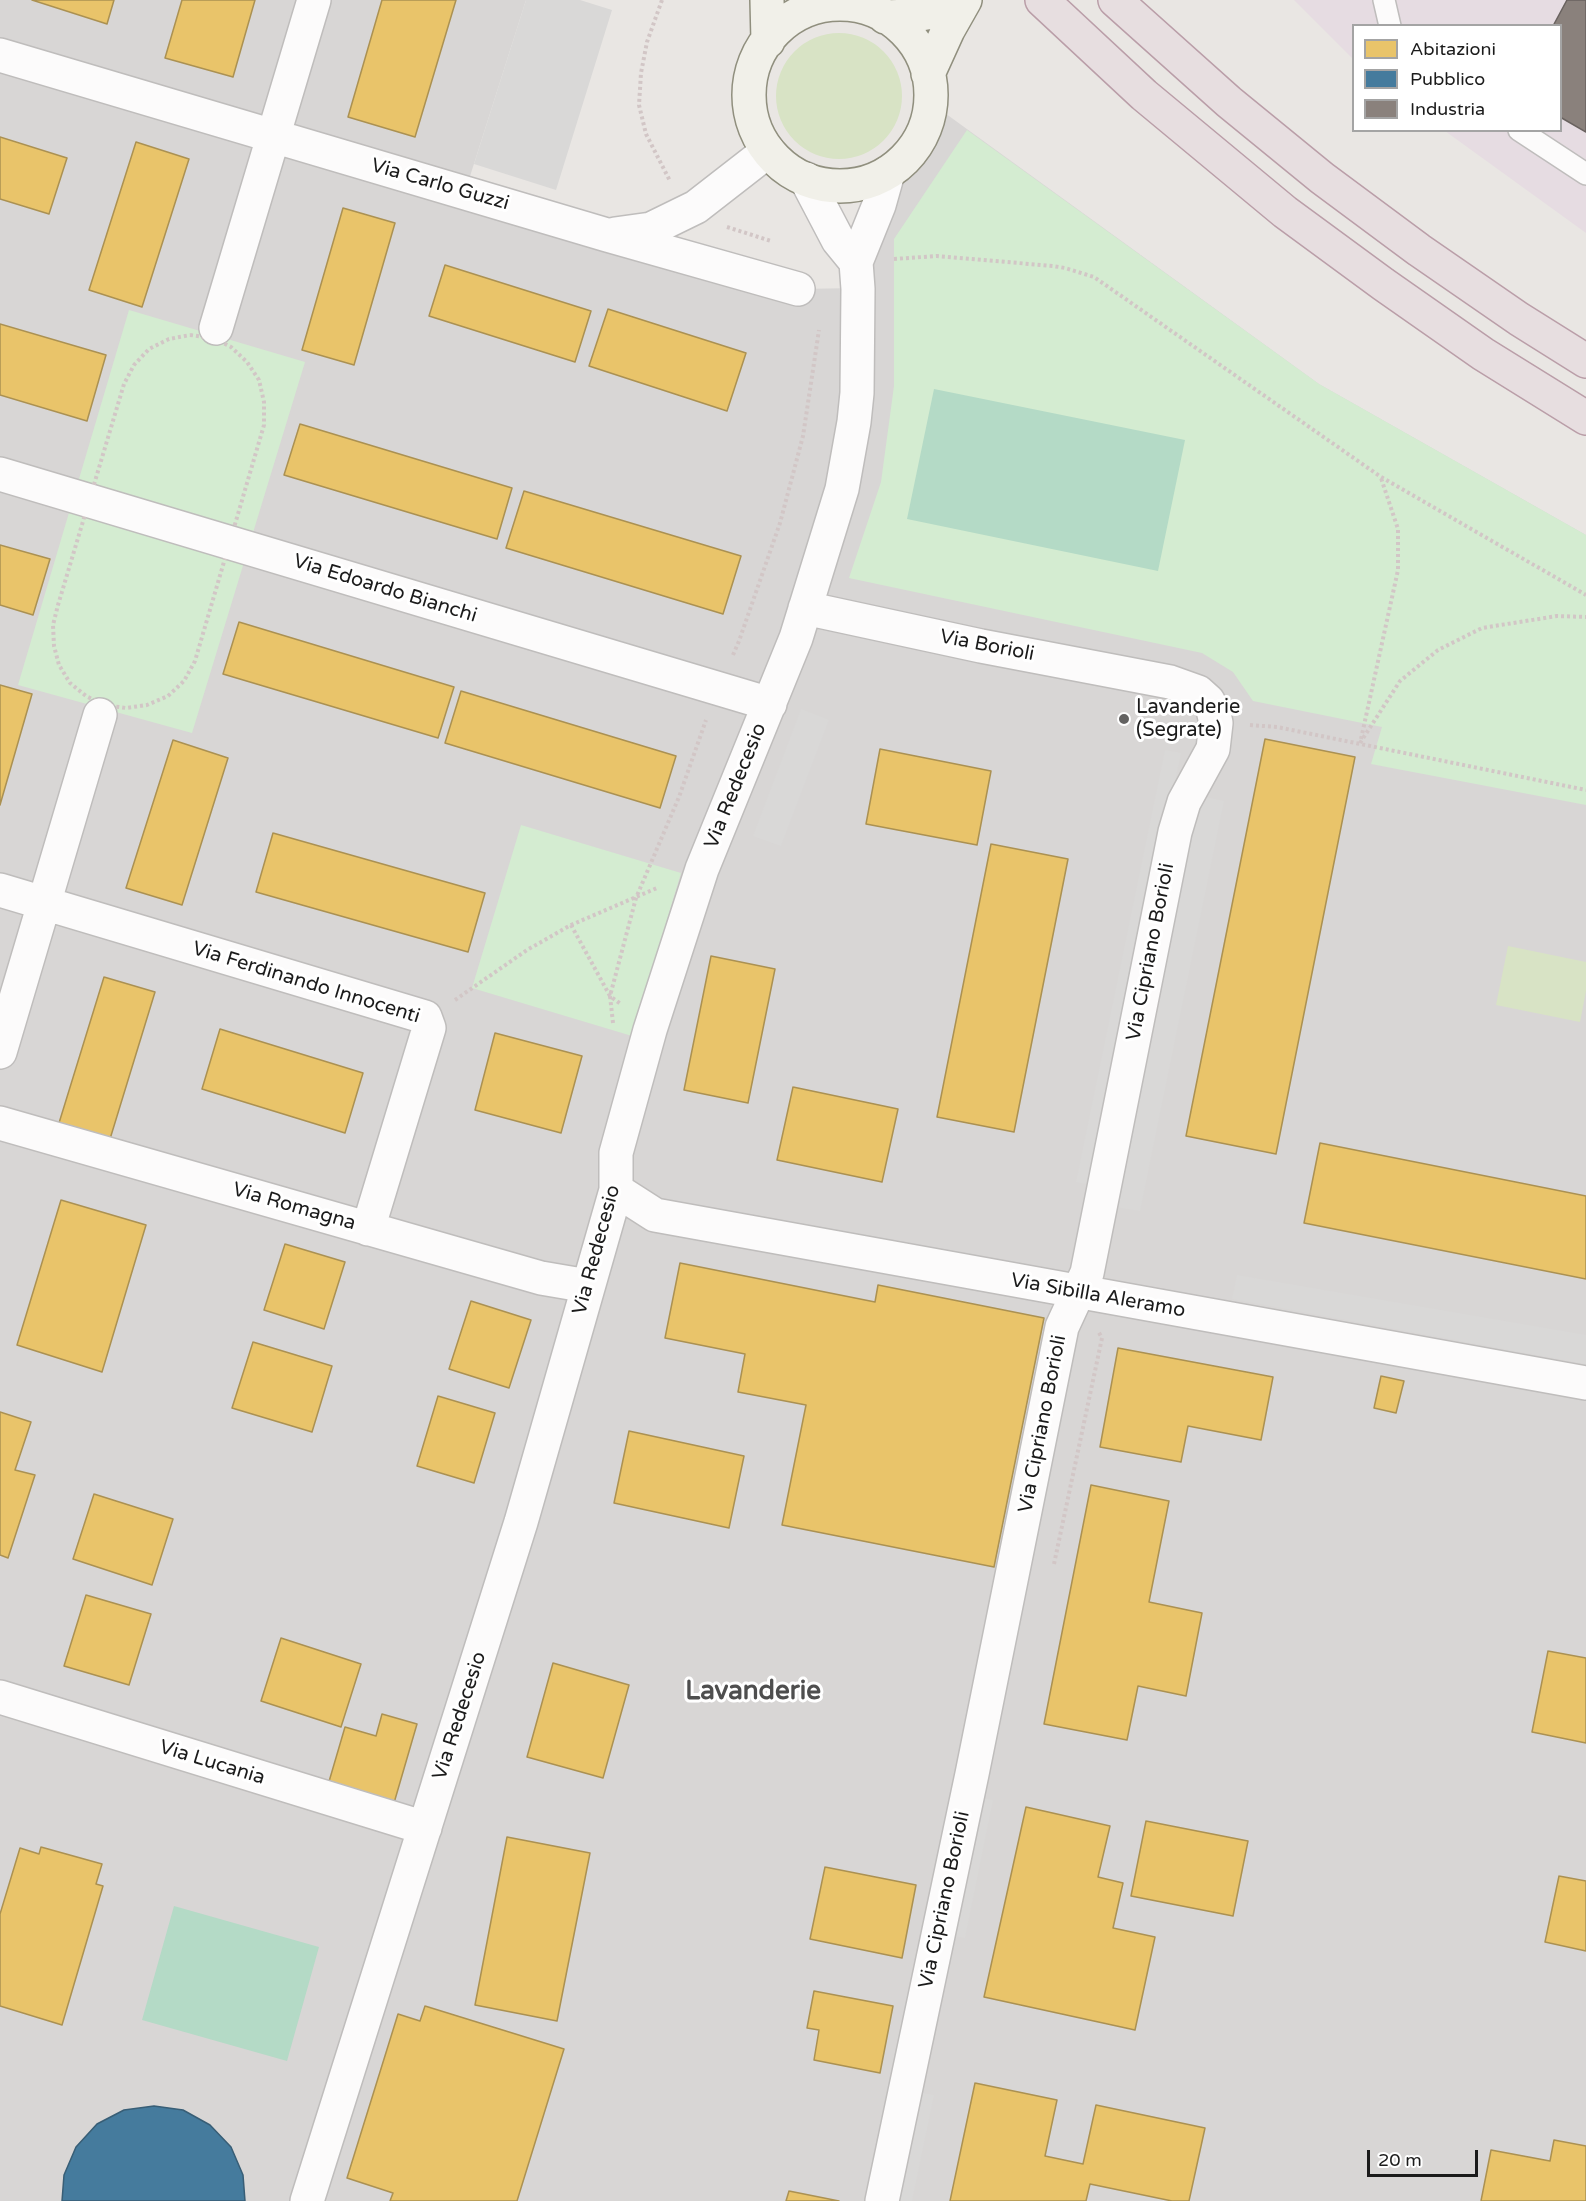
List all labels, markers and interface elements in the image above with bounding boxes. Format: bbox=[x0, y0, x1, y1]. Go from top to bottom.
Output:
legend bbox=[1352, 24, 1562, 132]
text: Abitazioni bbox=[1410, 38, 1496, 60]
text: Pubblico bbox=[1410, 68, 1485, 90]
text: Industria bbox=[1410, 98, 1485, 120]
street label: Via Carlo Guzzi bbox=[368, 154, 512, 216]
street label: Via Edoardo Bianchi bbox=[290, 550, 480, 628]
street label: Via Borioli bbox=[938, 625, 1036, 667]
place label: Lavanderie (Segrate) bbox=[1136, 696, 1240, 743]
marker: Lavanderie (Segrate) bbox=[1117, 712, 1131, 726]
street label: Via Redecesio bbox=[700, 720, 772, 852]
street label: Via Cipriano Borioli bbox=[1122, 861, 1180, 1043]
street label: Via Ferdinando Innocenti bbox=[189, 937, 423, 1029]
street label: Via Romagna bbox=[230, 1178, 358, 1236]
street label: Via Redecesio bbox=[568, 1183, 626, 1317]
street label: Via Sibilla Aleramo bbox=[1009, 1269, 1187, 1323]
street label: Via Cipriano Borioli bbox=[1014, 1333, 1072, 1515]
street label: Via Redecesio bbox=[428, 1649, 492, 1783]
district label: Lavanderie bbox=[685, 1676, 821, 1708]
street label: Via Lucania bbox=[156, 1736, 268, 1790]
street label: Via Cipriano Borioli bbox=[914, 1809, 976, 1991]
scale bar bbox=[1370, 2138, 1481, 2176]
text: 20 m bbox=[1378, 2149, 1422, 2171]

